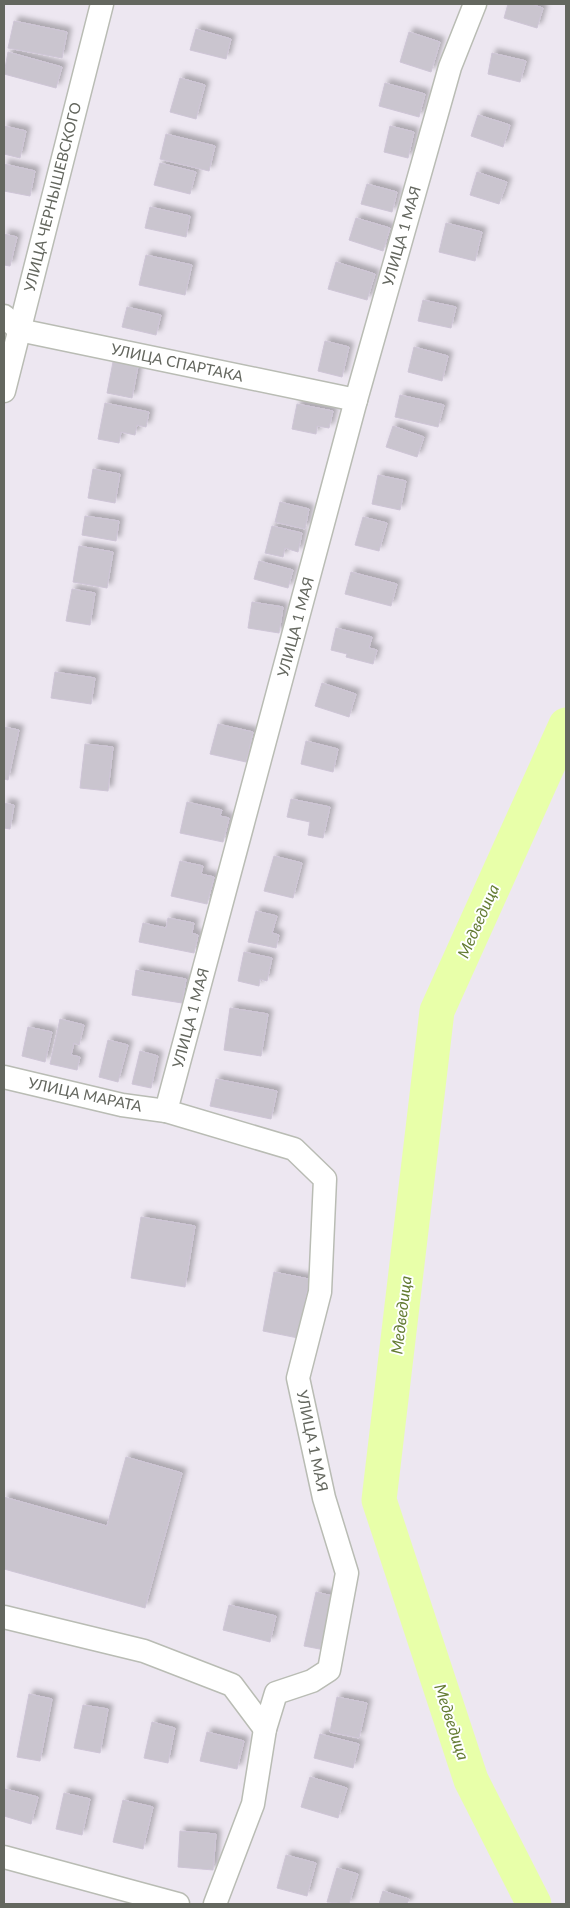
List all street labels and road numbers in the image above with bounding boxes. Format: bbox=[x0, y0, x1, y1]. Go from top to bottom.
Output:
street label: УЛИЦА ЧЕРНЫШЕВСКОГО bbox=[20, 100, 84, 293]
street label: УЛИЦА 1 МАЯ bbox=[378, 184, 424, 288]
street label: УЛИЦА СПАРТАКА bbox=[109, 339, 246, 385]
street label: УЛИЦА 1 МАЯ bbox=[273, 575, 317, 679]
street label: УЛИЦА 1 МАЯ bbox=[168, 966, 212, 1070]
street label: УЛИЦА МАРАТА bbox=[27, 1073, 145, 1115]
street label: УЛИЦА 1 МАЯ bbox=[293, 1389, 332, 1493]

